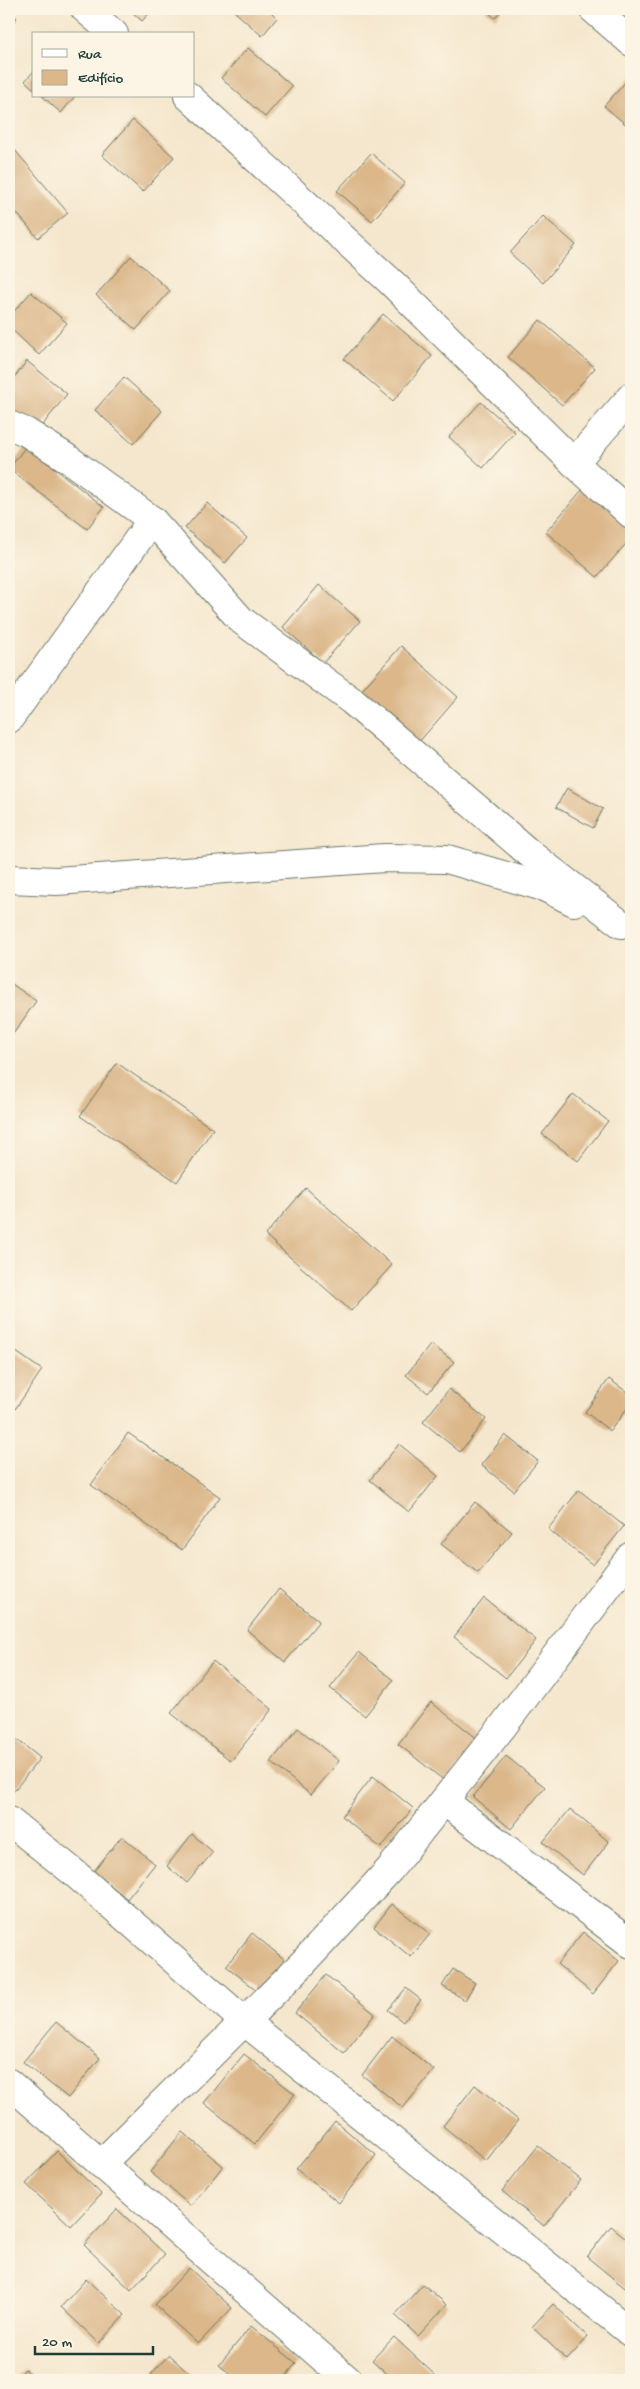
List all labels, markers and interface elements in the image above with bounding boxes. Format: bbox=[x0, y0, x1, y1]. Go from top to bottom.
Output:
legend bbox=[32, 32, 195, 98]
text: Rua bbox=[78, 46, 102, 64]
text: Edifício bbox=[78, 70, 124, 88]
scale bar bbox=[35, 2324, 152, 2356]
text: 20 m bbox=[42, 2334, 72, 2352]

